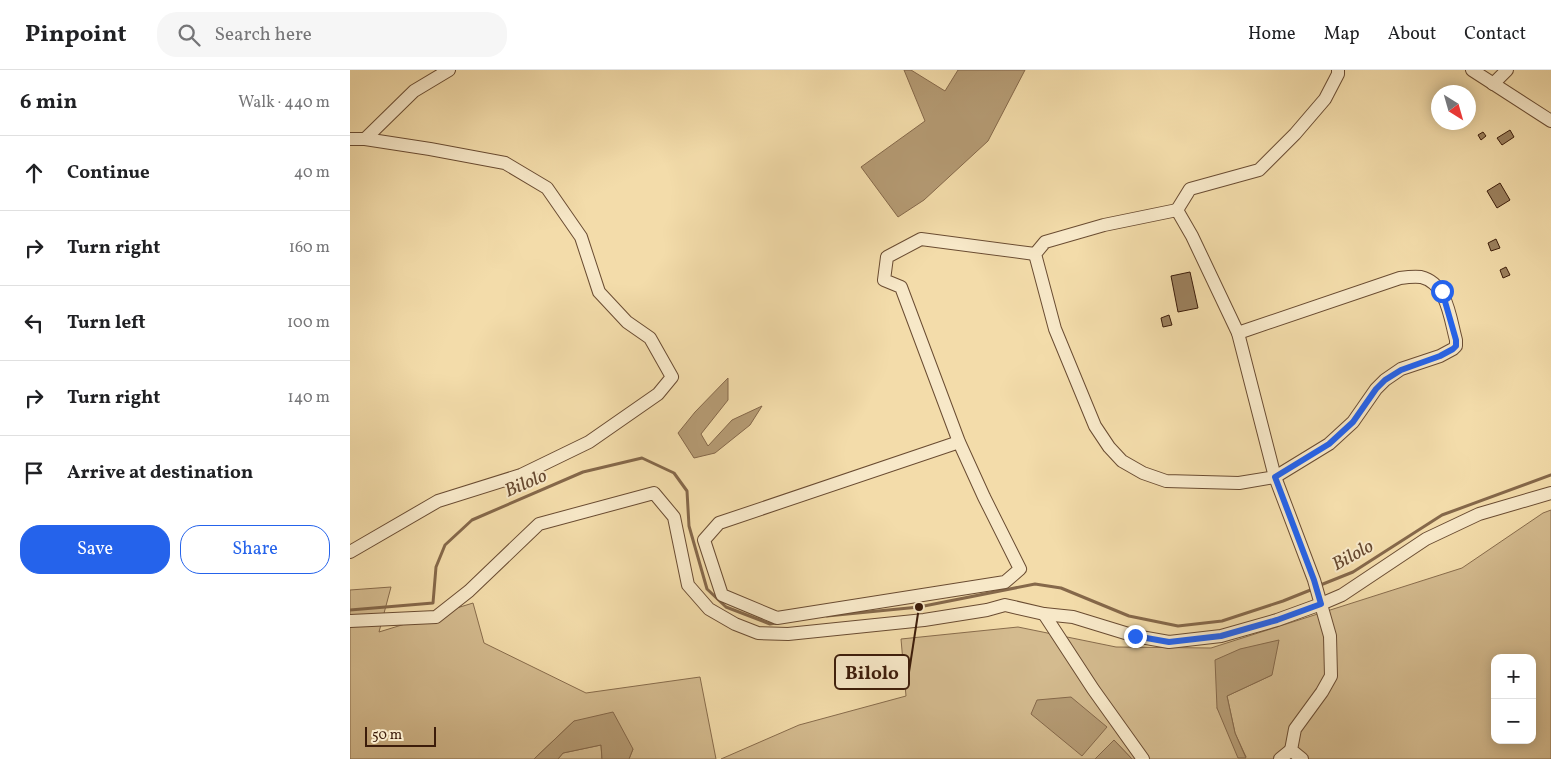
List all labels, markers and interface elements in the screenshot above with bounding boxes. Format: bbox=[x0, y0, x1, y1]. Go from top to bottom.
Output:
search box bbox=[157, 12, 507, 57]
text: Pinpoint bbox=[25, 18, 127, 52]
icon: search bbox=[175, 21, 203, 49]
text: Search here bbox=[215, 22, 312, 48]
text: Home bbox=[1248, 22, 1296, 47]
text: Map bbox=[1324, 22, 1360, 47]
text: About bbox=[1388, 22, 1436, 47]
text: Contact bbox=[1464, 22, 1526, 47]
north arrow bbox=[1431, 85, 1476, 130]
text: 6 min bbox=[20, 88, 77, 117]
text: Walk · 440 m bbox=[238, 92, 330, 114]
icon: ahead bbox=[20, 159, 48, 187]
text: Continue bbox=[67, 160, 150, 186]
text: 40 m bbox=[294, 162, 330, 184]
icon: right bbox=[20, 234, 48, 262]
text: Turn right bbox=[67, 235, 160, 261]
text: 160 m bbox=[289, 237, 330, 259]
route start bbox=[1431, 280, 1454, 303]
icon: left bbox=[20, 309, 48, 337]
text: Turn left bbox=[67, 310, 146, 336]
text: 100 m bbox=[287, 312, 330, 334]
icon: right bbox=[20, 384, 48, 412]
text: Turn right bbox=[67, 385, 160, 411]
text: 140 m bbox=[288, 387, 330, 409]
icon: arrive bbox=[20, 459, 48, 487]
text: Arrive at destination bbox=[67, 460, 253, 486]
water label: Bilolo bbox=[501, 463, 551, 504]
button: Save bbox=[20, 525, 170, 574]
button: Share bbox=[180, 525, 330, 574]
water label: Bilolo bbox=[1328, 534, 1379, 578]
route end bbox=[1124, 625, 1147, 648]
map controls bbox=[1491, 654, 1536, 744]
button: + bbox=[1491, 654, 1536, 699]
callout: Bilolo bbox=[835, 655, 909, 689]
text: Bilolo bbox=[845, 661, 899, 687]
button: − bbox=[1491, 699, 1536, 744]
scale bar bbox=[365, 724, 436, 747]
text: 50 m bbox=[372, 726, 402, 745]

